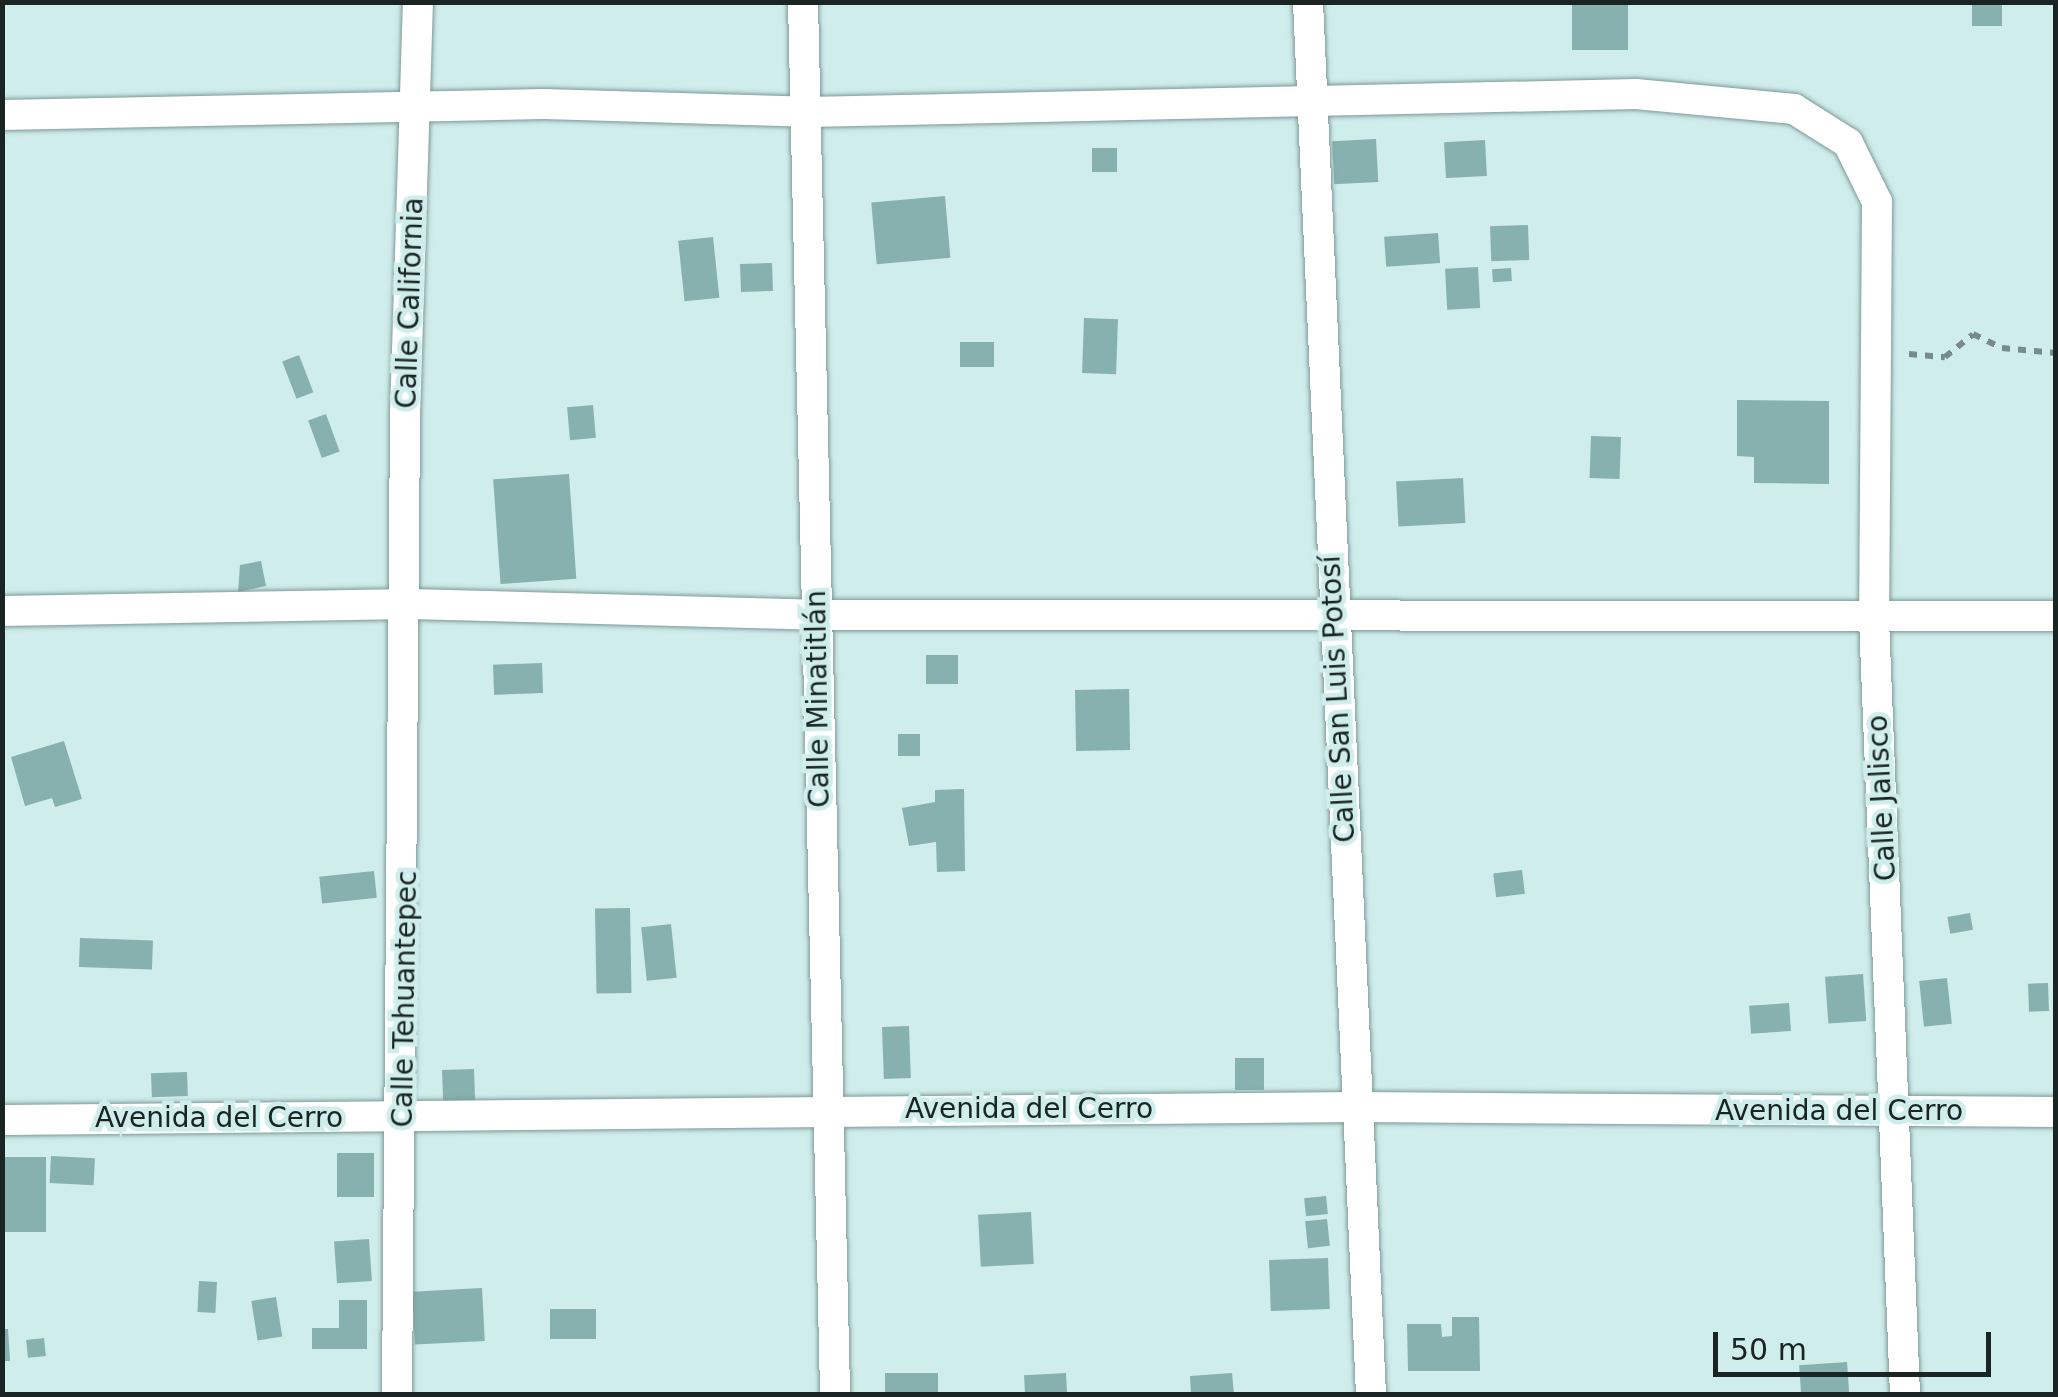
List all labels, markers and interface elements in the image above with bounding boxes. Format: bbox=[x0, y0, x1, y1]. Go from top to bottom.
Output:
street label: Calle California bbox=[390, 197, 430, 409]
street label: Calle San Luis Potosí bbox=[1314, 555, 1362, 843]
street label: Calle Minatitlán bbox=[799, 590, 837, 808]
street label: Calle Jalisco bbox=[1861, 714, 1903, 882]
street label: Calle Tehuantepec bbox=[386, 870, 424, 1128]
street label: Avenida del Cerro bbox=[905, 1092, 1153, 1126]
street label: Avenida del Cerro bbox=[1715, 1094, 1963, 1128]
street label: Avenida del Cerro bbox=[95, 1101, 343, 1135]
scale bar bbox=[1718, 1312, 1996, 1374]
text: 50 m bbox=[1730, 1332, 1807, 1367]

